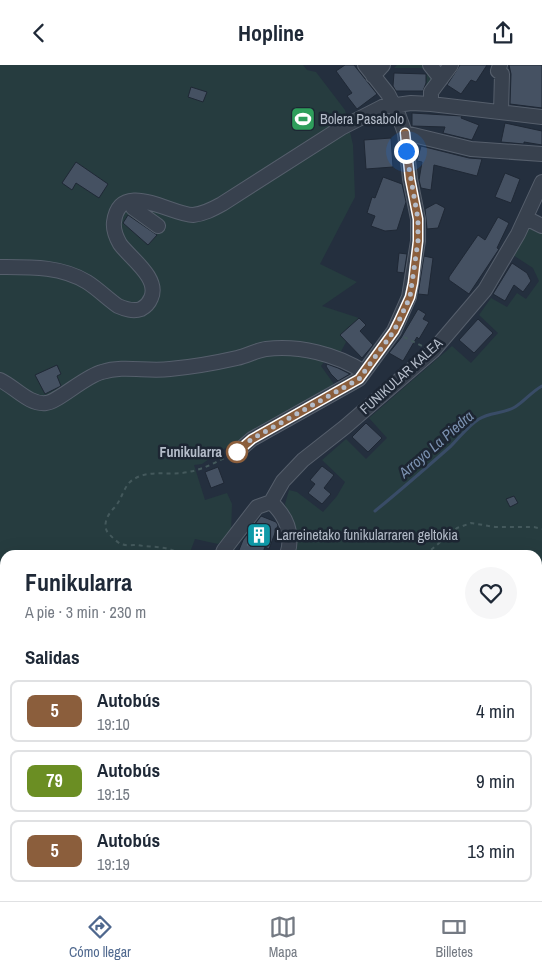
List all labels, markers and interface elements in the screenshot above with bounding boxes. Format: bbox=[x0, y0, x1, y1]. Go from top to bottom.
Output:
text: Hopline bbox=[238, 18, 304, 48]
icon: back bbox=[25, 19, 53, 47]
icon: share bbox=[489, 19, 517, 47]
sports icon: Bolera Pasabolo bbox=[290, 106, 316, 132]
place label: Bolera Pasabolo bbox=[320, 110, 404, 128]
your location bbox=[394, 139, 419, 164]
street label: FUNIKULAR KALEA bbox=[356, 334, 446, 418]
water label: Arroyo La Piedra bbox=[393, 405, 478, 483]
marker: Funikularra bbox=[226, 441, 248, 463]
place label: Funikularra bbox=[159, 443, 223, 461]
building icon: Larreinetako funikularraren geltokia bbox=[246, 522, 272, 548]
place label: Larreinetako funikularraren geltokia bbox=[276, 526, 458, 544]
text: Funikularra bbox=[25, 566, 132, 598]
button: heart bbox=[465, 567, 517, 619]
text: A pie · 3 min · 230 m bbox=[25, 601, 146, 623]
text: Salidas bbox=[25, 644, 80, 670]
text: Autobús bbox=[97, 687, 160, 713]
text: 5 bbox=[50, 698, 59, 723]
text: 4 min bbox=[476, 698, 515, 724]
text: 19:10 bbox=[97, 713, 130, 735]
text: Autobús bbox=[97, 757, 160, 783]
text: 79 bbox=[46, 768, 63, 793]
text: 9 min bbox=[476, 768, 515, 794]
text: 19:15 bbox=[97, 783, 130, 805]
text: Autobús bbox=[97, 827, 160, 853]
text: 5 bbox=[50, 838, 59, 863]
text: 13 min bbox=[467, 838, 515, 864]
text: 19:19 bbox=[97, 853, 130, 875]
tab: Cómo llegar bbox=[69, 913, 131, 961]
tab: Mapa bbox=[269, 913, 297, 961]
tab: Billetes bbox=[435, 913, 473, 961]

